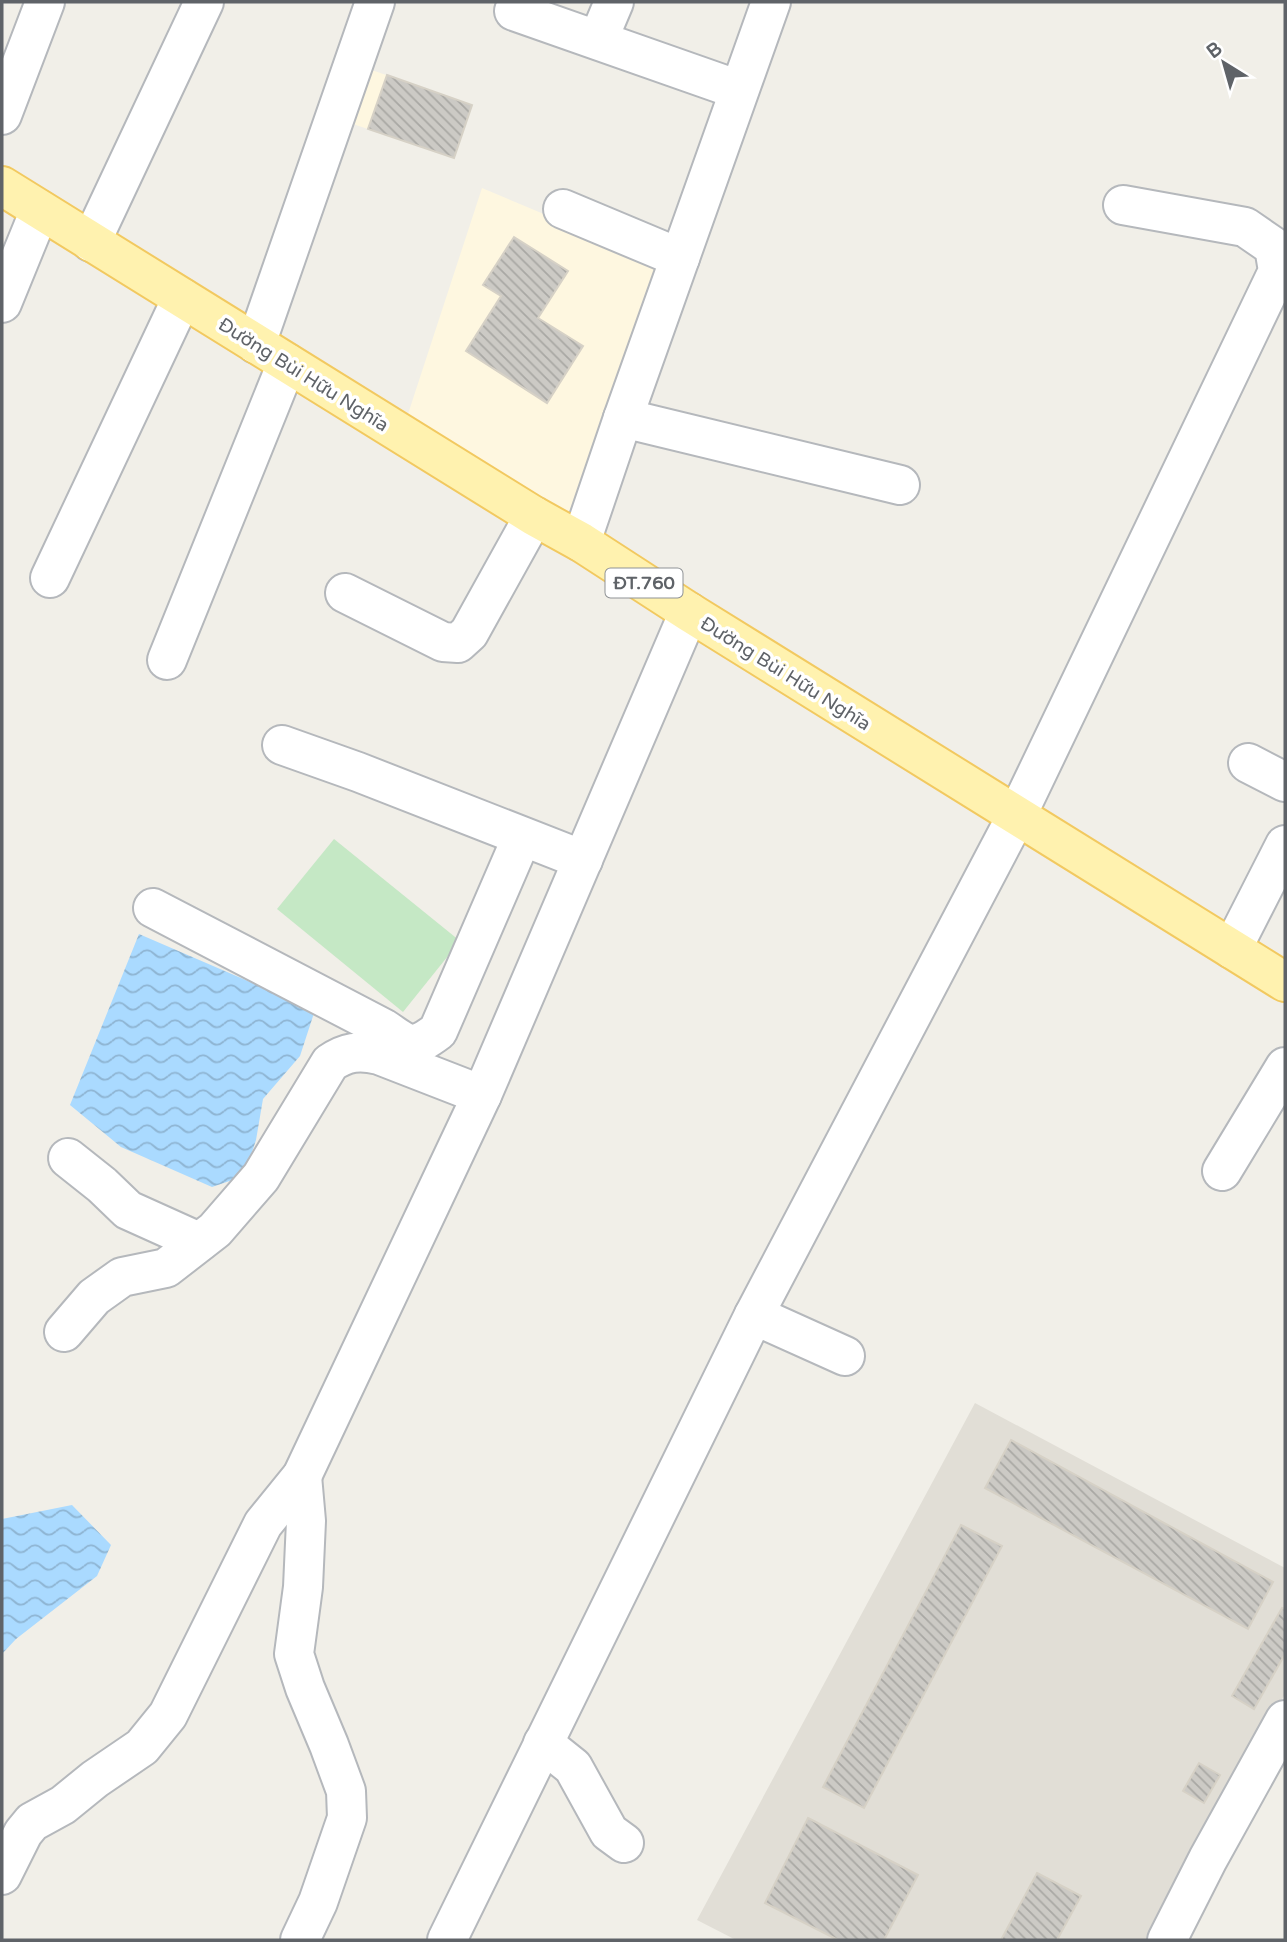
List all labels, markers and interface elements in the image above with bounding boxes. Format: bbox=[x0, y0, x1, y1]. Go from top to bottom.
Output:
north arrow bbox=[1189, 28, 1259, 98]
text: B bbox=[1202, 37, 1226, 63]
street label: Đường Bùi Hữu Nghĩa bbox=[214, 313, 393, 436]
road number: ĐT.760 bbox=[606, 568, 682, 598]
street label: Đường Bùi Hữu Nghĩa bbox=[696, 612, 875, 735]

